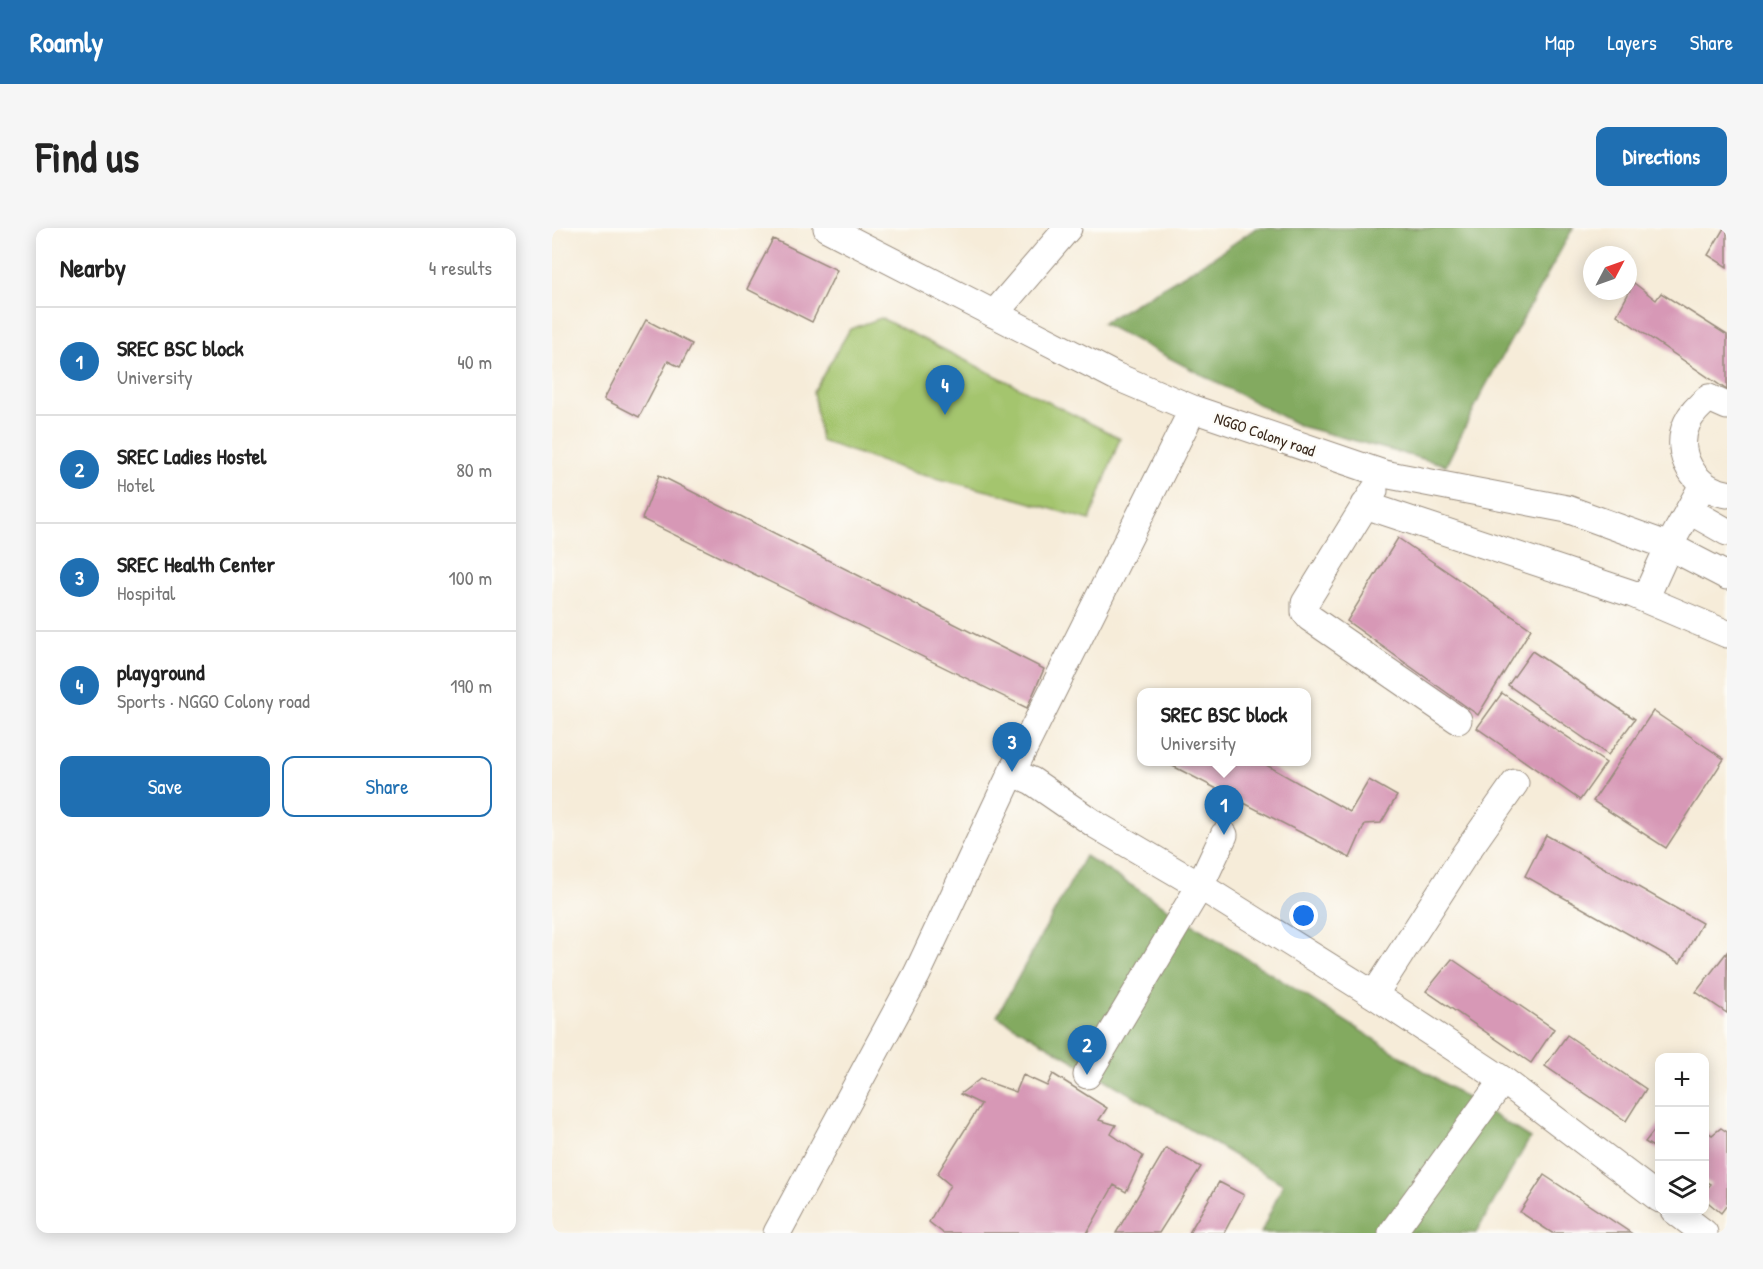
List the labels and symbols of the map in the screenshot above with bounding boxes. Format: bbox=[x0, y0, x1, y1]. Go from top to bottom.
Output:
north arrow bbox=[1583, 246, 1637, 300]
pin: 4 bbox=[926, 366, 964, 415]
street label: NGGO Colony road bbox=[1212, 406, 1318, 462]
pin: 3 bbox=[992, 722, 1032, 772]
pin: 1 bbox=[1204, 786, 1244, 835]
your location bbox=[1289, 901, 1318, 930]
pin: 2 bbox=[1068, 1026, 1106, 1075]

